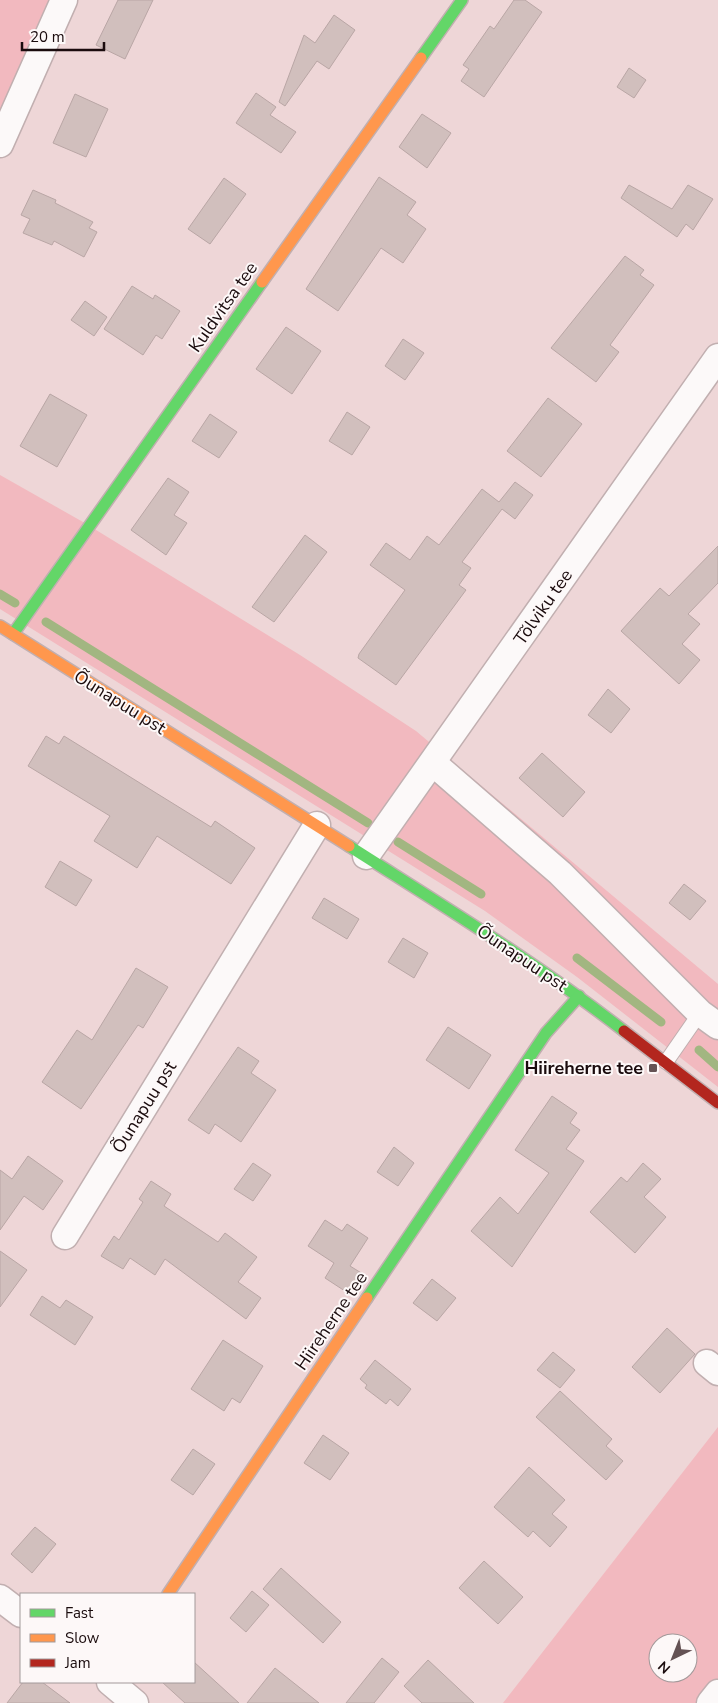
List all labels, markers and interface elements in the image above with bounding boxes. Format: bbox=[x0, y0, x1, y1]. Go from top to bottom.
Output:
scale bar bbox=[22, 20, 105, 52]
text: 20 m bbox=[30, 27, 65, 47]
street label: Kuldvitsa tee bbox=[183, 257, 263, 357]
street label: Tõlviku tee bbox=[508, 564, 578, 650]
street label: Õunapuu pst bbox=[69, 664, 171, 740]
street label: Õunapuu pst bbox=[472, 919, 573, 998]
street label: Õunapuu pst bbox=[106, 1056, 182, 1158]
place label: Hiireherne tee bbox=[524, 1056, 643, 1080]
marker: Hiireherne tee bbox=[647, 1062, 659, 1074]
street label: Hiireherne tee bbox=[289, 1267, 373, 1375]
legend bbox=[20, 1593, 195, 1683]
text: Fast bbox=[65, 1603, 94, 1623]
text: Slow bbox=[65, 1628, 100, 1648]
north arrow bbox=[648, 1633, 698, 1683]
text: Jam bbox=[64, 1653, 91, 1673]
text: N bbox=[654, 1657, 675, 1678]

